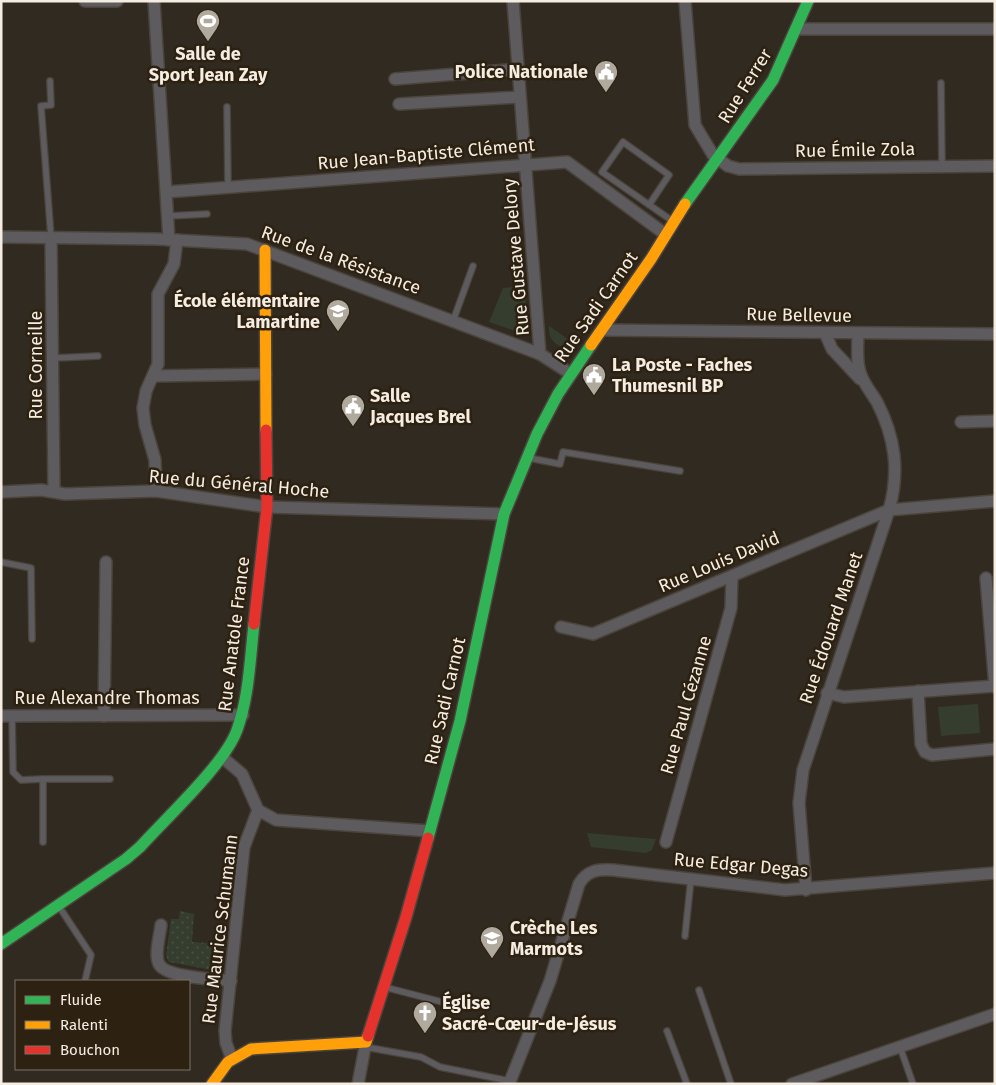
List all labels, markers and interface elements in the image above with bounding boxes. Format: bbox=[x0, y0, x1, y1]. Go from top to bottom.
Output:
sports icon: Salle de Sport Jean Zay bbox=[195, 8, 221, 42]
place label: Salle de Sport Jean Zay bbox=[149, 43, 268, 86]
street label: Rue Ferrer bbox=[713, 44, 777, 127]
public building icon: Police Nationale bbox=[593, 59, 619, 93]
place label: Police Nationale bbox=[455, 61, 588, 83]
street label: Rue Jean-Baptiste Clément bbox=[316, 133, 536, 174]
street label: Rue Émile Zola bbox=[795, 137, 915, 162]
street label: Rue Gustave Delory bbox=[498, 177, 534, 337]
street label: Rue de la Résistance bbox=[258, 221, 424, 299]
street label: Rue Sadi Carnot bbox=[550, 247, 643, 367]
place label: École élémentaire Lamartine bbox=[174, 289, 320, 333]
school or university icon: École élémentaire Lamartine bbox=[325, 298, 351, 332]
street label: Rue Bellevue bbox=[746, 303, 852, 327]
street label: Rue Corneille bbox=[25, 311, 47, 419]
place label: La Poste - Faches Thumesnil BP bbox=[612, 354, 753, 397]
public building icon: La Poste - Faches Thumesnil BP bbox=[581, 362, 607, 396]
place label: Salle Jacques Brel bbox=[369, 385, 472, 428]
public building icon: Salle Jacques Brel bbox=[340, 393, 366, 427]
street label: Rue du Général Hoche bbox=[148, 465, 330, 503]
street label: Rue Louis David bbox=[655, 527, 783, 597]
street label: Rue Édouard Manet bbox=[794, 548, 868, 707]
street label: Rue Anatole France bbox=[214, 555, 254, 713]
street label: Rue Paul Cézanne bbox=[656, 633, 716, 777]
street label: Rue Sadi Carnot bbox=[420, 635, 470, 767]
street label: Rue Alexandre Thomas bbox=[14, 687, 200, 709]
street label: Rue Maurice Schumann bbox=[197, 833, 243, 1025]
street label: Rue Edgar Degas bbox=[673, 848, 809, 882]
place label: Crèche Les Marmots bbox=[510, 917, 598, 960]
school or university icon: Crèche Les Marmots bbox=[479, 925, 505, 959]
legend bbox=[15, 980, 190, 1070]
text: Fluide bbox=[60, 991, 102, 1009]
place label: Église Sacré-Cœur-de-Jésus bbox=[442, 991, 617, 1035]
church icon: Église Sacré-Cœur-de-Jésus bbox=[412, 1000, 438, 1034]
text: Ralenti bbox=[60, 1016, 108, 1034]
text: Bouchon bbox=[60, 1041, 120, 1059]

